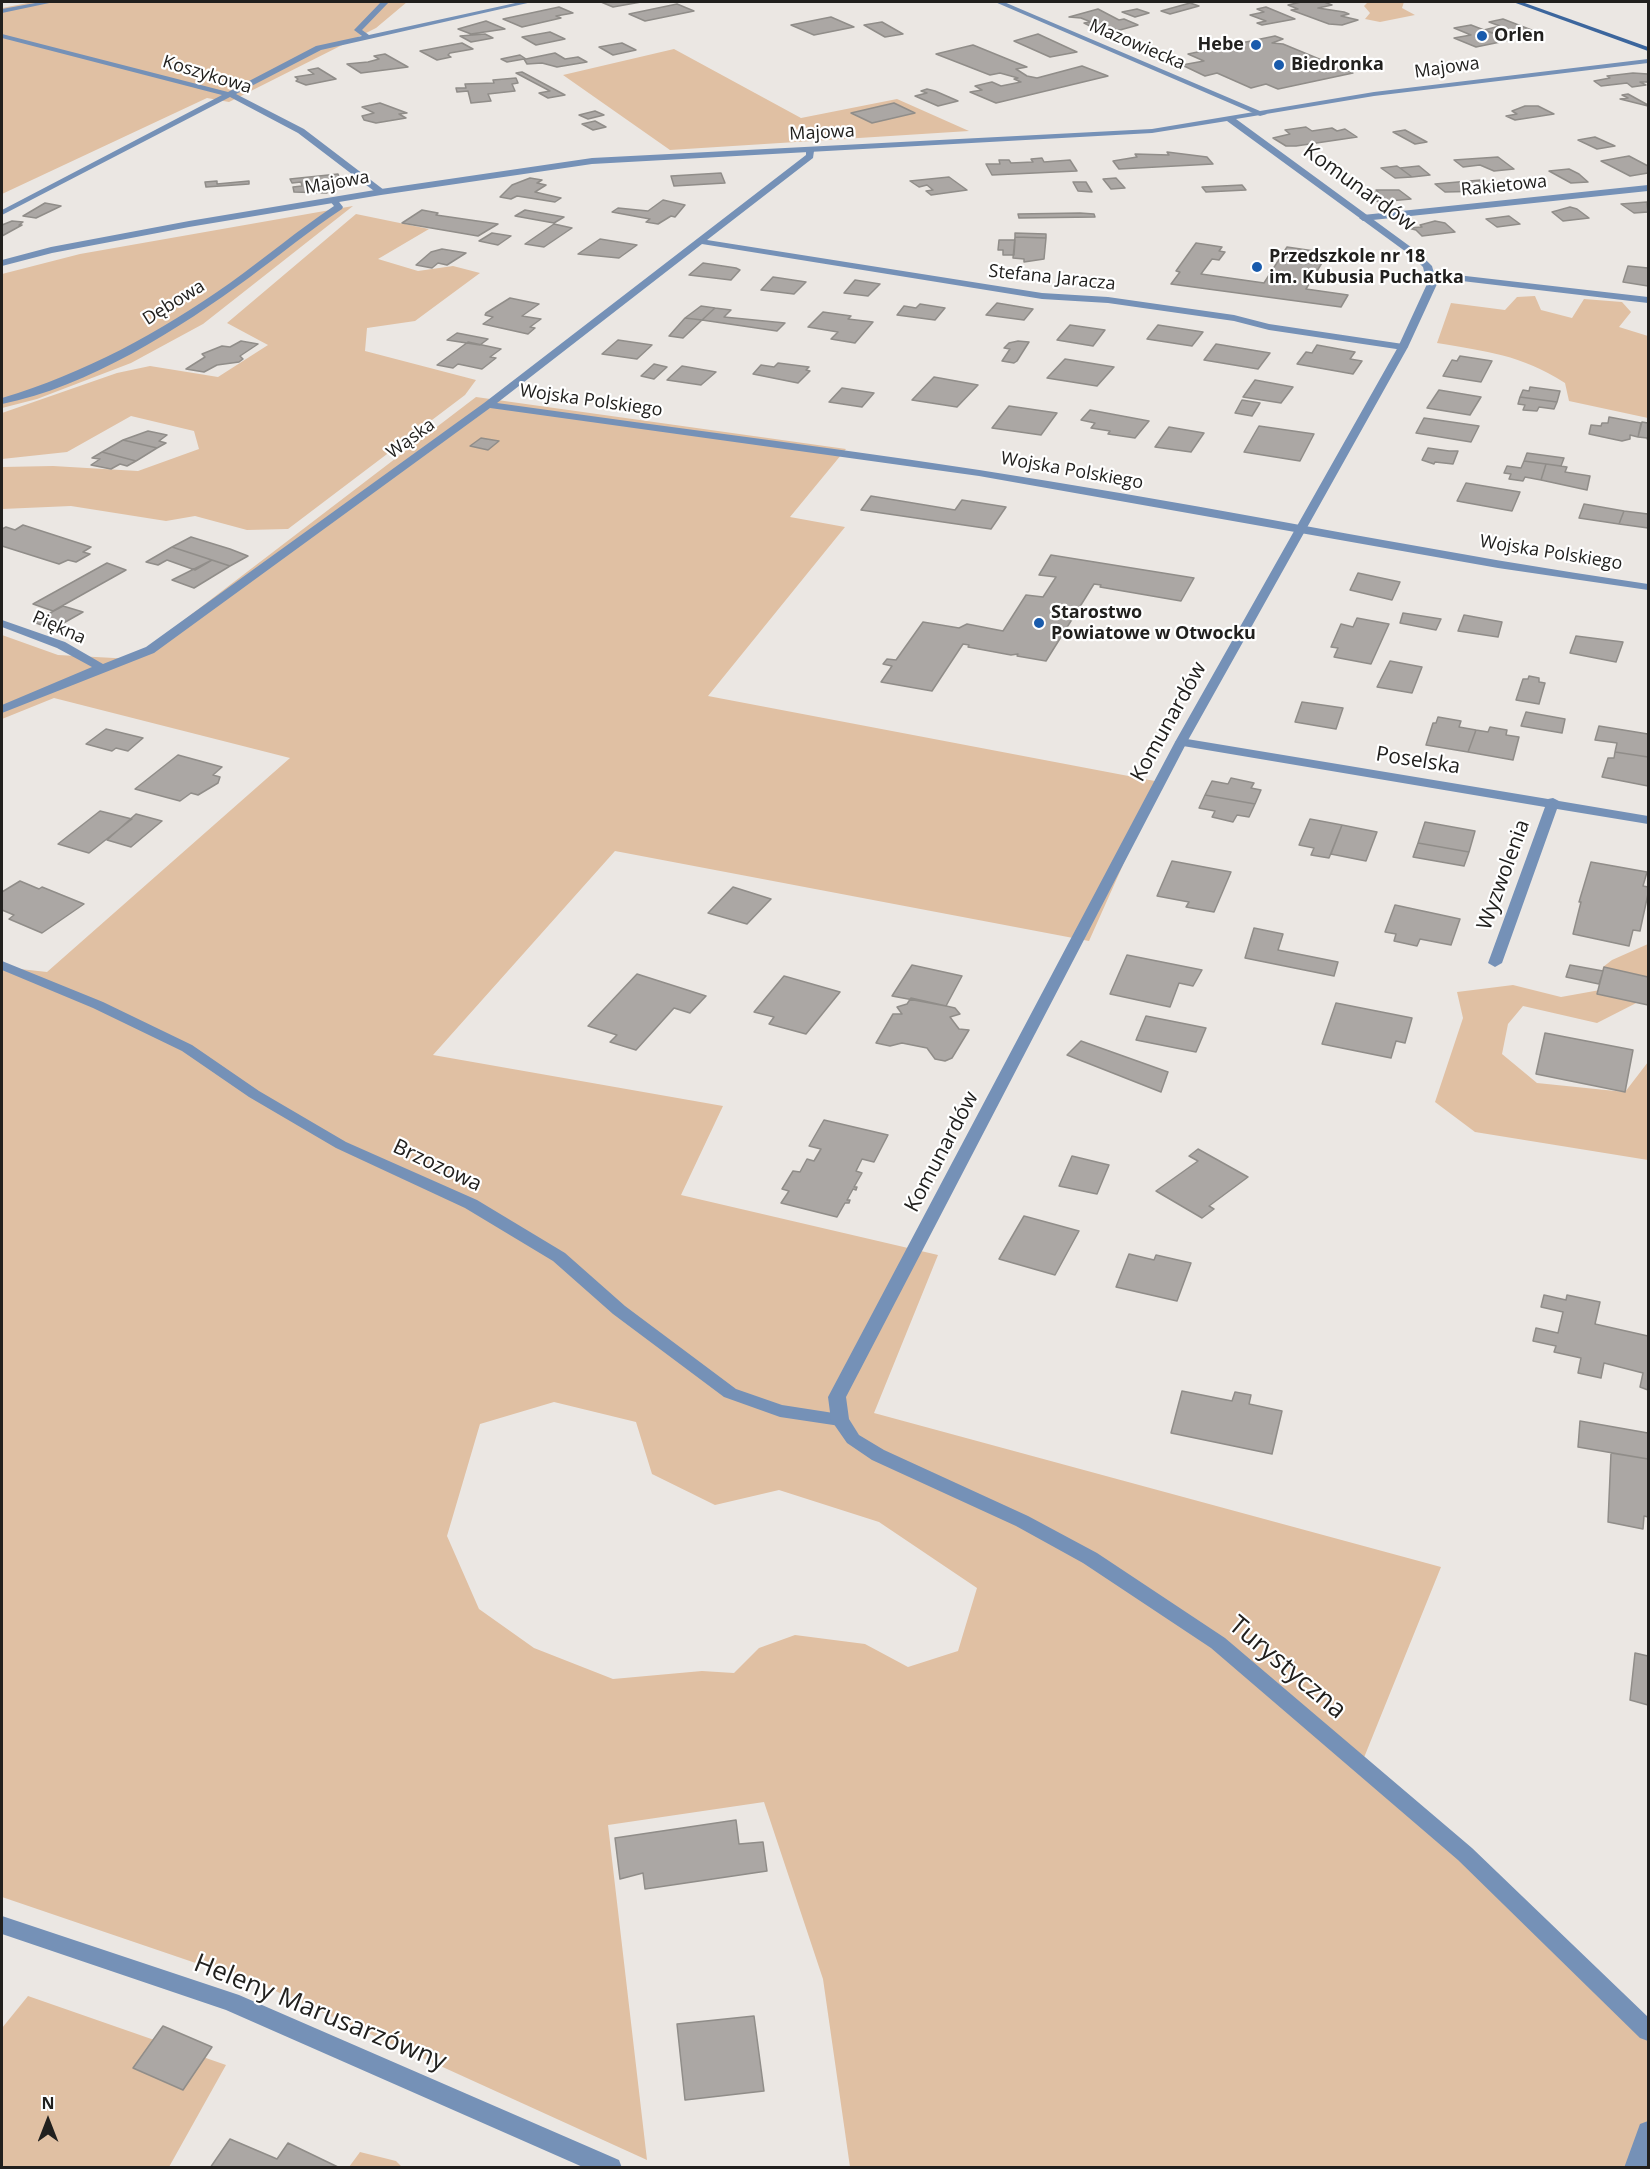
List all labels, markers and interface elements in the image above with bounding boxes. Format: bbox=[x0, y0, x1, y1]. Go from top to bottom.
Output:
street label: Mazowiecka bbox=[1086, 15, 1188, 75]
place label: Orlen bbox=[1494, 25, 1544, 47]
marker: Orlen bbox=[1475, 29, 1489, 43]
place label: Hebe bbox=[1198, 34, 1244, 56]
marker: Hebe bbox=[1249, 38, 1263, 52]
street label: Koszykowa bbox=[160, 51, 254, 99]
street label: Majowa bbox=[1413, 53, 1481, 83]
place label: Biedronka bbox=[1291, 54, 1384, 76]
marker: Biedronka bbox=[1272, 58, 1286, 72]
street label: Majowa bbox=[789, 121, 855, 145]
street label: Komunardów bbox=[1298, 139, 1420, 237]
street label: Majowa bbox=[303, 167, 371, 199]
street label: Rakietowa bbox=[1460, 171, 1548, 201]
place label: Przedszkole nr 18 im. Kubusia Puchatka bbox=[1269, 246, 1464, 288]
marker: Przedszkole nr 18 im. Kubusia Puchatka bbox=[1250, 260, 1264, 274]
street label: Stefana Jaracza bbox=[988, 261, 1116, 295]
street label: Dębowa bbox=[139, 276, 209, 330]
street label: Wojska Polskiego bbox=[518, 380, 664, 422]
street label: Wąska bbox=[383, 414, 439, 464]
street label: Wojska Polskiego bbox=[999, 448, 1145, 494]
street label: Wojska Polskiego bbox=[1478, 531, 1624, 575]
place label: Starostwo Powiatowe w Otwocku bbox=[1051, 602, 1256, 644]
street label: Piękna bbox=[29, 607, 89, 649]
marker: Starostwo Powiatowe w Otwocku bbox=[1032, 616, 1046, 630]
street label: Komunardów bbox=[1126, 658, 1212, 786]
street label: Poselska bbox=[1374, 742, 1462, 780]
street label: Wyzwolenia bbox=[1472, 816, 1536, 934]
street label: Komunardów bbox=[900, 1088, 984, 1216]
street label: Brzozowa bbox=[389, 1134, 485, 1198]
street label: Turystyczna bbox=[1222, 1610, 1352, 1726]
street label: Heleny Marusarzówny bbox=[189, 1948, 451, 2078]
north arrow bbox=[18, 2091, 78, 2151]
text: N bbox=[41, 2092, 55, 2114]

